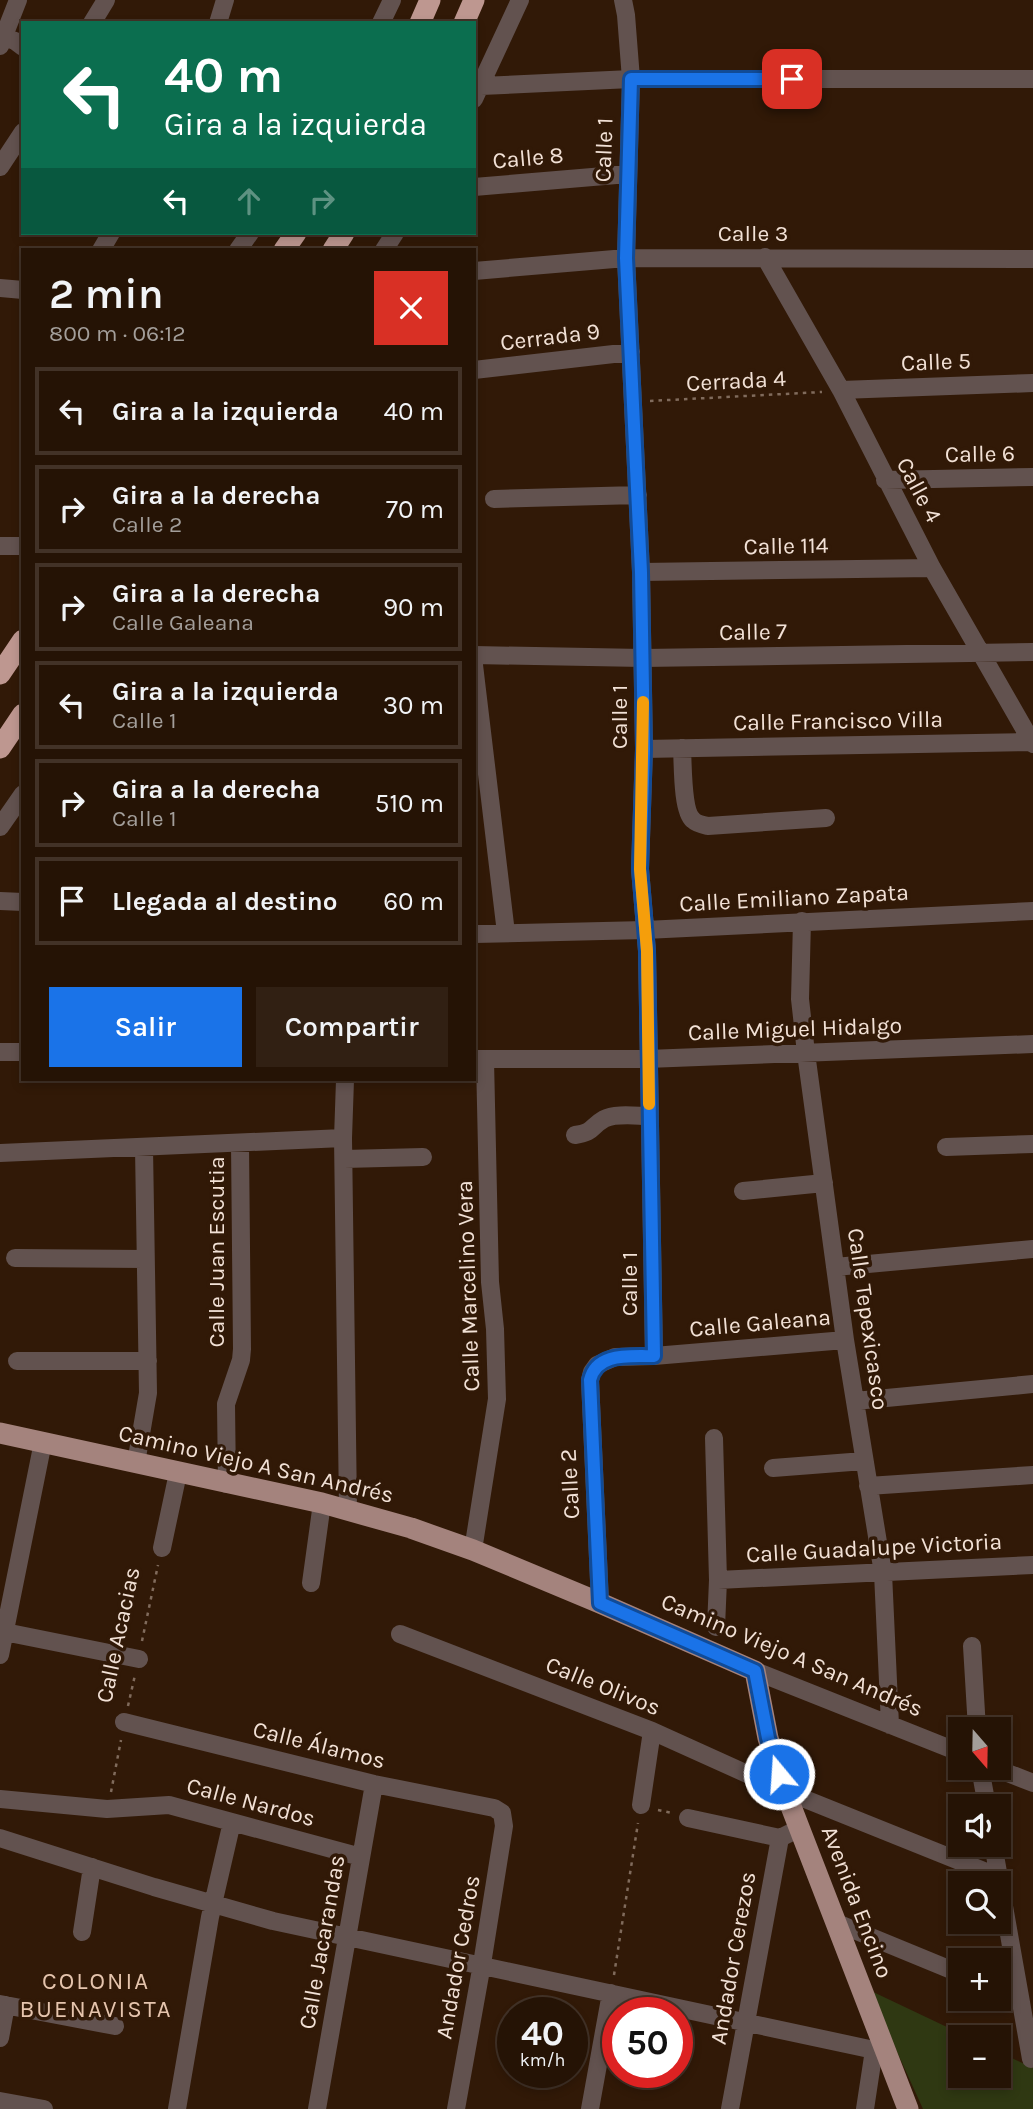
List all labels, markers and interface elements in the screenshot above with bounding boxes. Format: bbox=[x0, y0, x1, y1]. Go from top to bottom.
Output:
text: 40 m bbox=[164, 47, 283, 104]
icon: left bbox=[49, 49, 140, 140]
pin bbox=[762, 49, 822, 109]
icon: arrive bbox=[773, 60, 811, 98]
text: Gira a la izquierda bbox=[164, 106, 427, 143]
street label: Calle 1 bbox=[589, 117, 619, 183]
street label: Calle 8 bbox=[491, 141, 565, 175]
icon: left bbox=[157, 182, 195, 220]
icon: ahead bbox=[230, 182, 268, 220]
icon: right bbox=[303, 182, 341, 220]
street label: Calle 3 bbox=[718, 220, 788, 247]
text: 2 min bbox=[49, 269, 164, 319]
button: close bbox=[374, 271, 448, 345]
street label: Cerrada 9 bbox=[499, 317, 601, 357]
text: 800 m · 06:12 bbox=[49, 320, 186, 347]
street label: Calle 5 bbox=[901, 347, 971, 377]
street label: Cerrada 4 bbox=[685, 365, 787, 397]
icon: left bbox=[53, 392, 91, 430]
text: Gira a la izquierda bbox=[112, 396, 339, 427]
text: 40 m bbox=[384, 396, 444, 427]
street label: Calle 6 bbox=[945, 440, 1015, 468]
street label: Calle 4 bbox=[891, 453, 947, 527]
text: Gira a la derecha bbox=[112, 480, 321, 511]
icon: right bbox=[53, 490, 91, 528]
text: 70 m bbox=[386, 494, 444, 525]
text: Calle 2 bbox=[112, 511, 182, 538]
street label: Calle 114 bbox=[743, 532, 829, 560]
text: Gira a la derecha bbox=[112, 578, 321, 609]
icon: right bbox=[53, 588, 91, 626]
text: 90 m bbox=[383, 592, 444, 623]
text: Calle Galeana bbox=[112, 609, 254, 636]
street label: Calle 7 bbox=[719, 618, 787, 646]
text: Gira a la izquierda bbox=[112, 676, 339, 707]
street label: Calle 1 bbox=[606, 685, 633, 749]
icon: left bbox=[53, 686, 91, 724]
text: 30 m bbox=[383, 690, 444, 721]
street label: Calle Francisco Villa bbox=[733, 706, 943, 736]
text: Calle 1 bbox=[112, 707, 177, 734]
text: Gira a la derecha bbox=[112, 774, 321, 805]
icon: right bbox=[53, 784, 91, 822]
text: 510 m bbox=[375, 788, 444, 819]
text: Calle 1 bbox=[112, 805, 177, 832]
street label: Calle Emiliano Zapata bbox=[679, 879, 909, 917]
icon: arrive bbox=[53, 882, 91, 920]
text: Llegada al destino bbox=[112, 886, 338, 917]
text: 60 m bbox=[383, 886, 444, 917]
button: Salir bbox=[49, 987, 242, 1067]
button: Compartir bbox=[256, 987, 448, 1067]
street label: Calle Miguel Hidalgo bbox=[687, 1012, 903, 1046]
street label: Calle Juan Escutia bbox=[203, 1156, 230, 1348]
street label: Calle Marcelino Vera bbox=[451, 1180, 485, 1392]
street label: Calle Tepexicasco bbox=[842, 1226, 894, 1412]
street label: Calle 1 bbox=[616, 1252, 643, 1316]
street label: Calle Galeana bbox=[688, 1303, 832, 1343]
street label: Camino Viejo A San Andrés bbox=[116, 1419, 396, 1509]
street label: Calle 2 bbox=[555, 1448, 585, 1520]
street label: Calle Guadalupe Victoria bbox=[745, 1528, 1003, 1568]
street label: Calle Acacias bbox=[90, 1565, 146, 1705]
street label: Camino Viejo A San Andrés bbox=[657, 1588, 927, 1722]
street label: Calle Olivos bbox=[542, 1651, 664, 1721]
street label: Calle Álamos bbox=[250, 1716, 388, 1774]
north arrow bbox=[948, 1717, 1012, 1780]
map controls bbox=[948, 1717, 1011, 2088]
position arrow bbox=[742, 1737, 816, 1811]
street label: Calle Nardos bbox=[184, 1772, 318, 1832]
button: sound bbox=[948, 1794, 1011, 1857]
street label: Avenida Encino bbox=[816, 1822, 898, 1982]
street label: Calle Jacarandas bbox=[293, 1853, 351, 2031]
street label: Andador Cerezos bbox=[705, 1870, 761, 2046]
button: search bbox=[948, 1871, 1011, 1934]
street label: Andador Cedros bbox=[430, 1873, 486, 2041]
button: + bbox=[948, 1948, 1011, 2011]
district label: COLONIA BUENAVISTA bbox=[19, 1967, 173, 2023]
speed limit sign: 50 bbox=[602, 1997, 693, 2088]
text: 40 bbox=[521, 2013, 564, 2054]
button: − bbox=[948, 2025, 1011, 2088]
text: km/h bbox=[520, 2049, 565, 2071]

